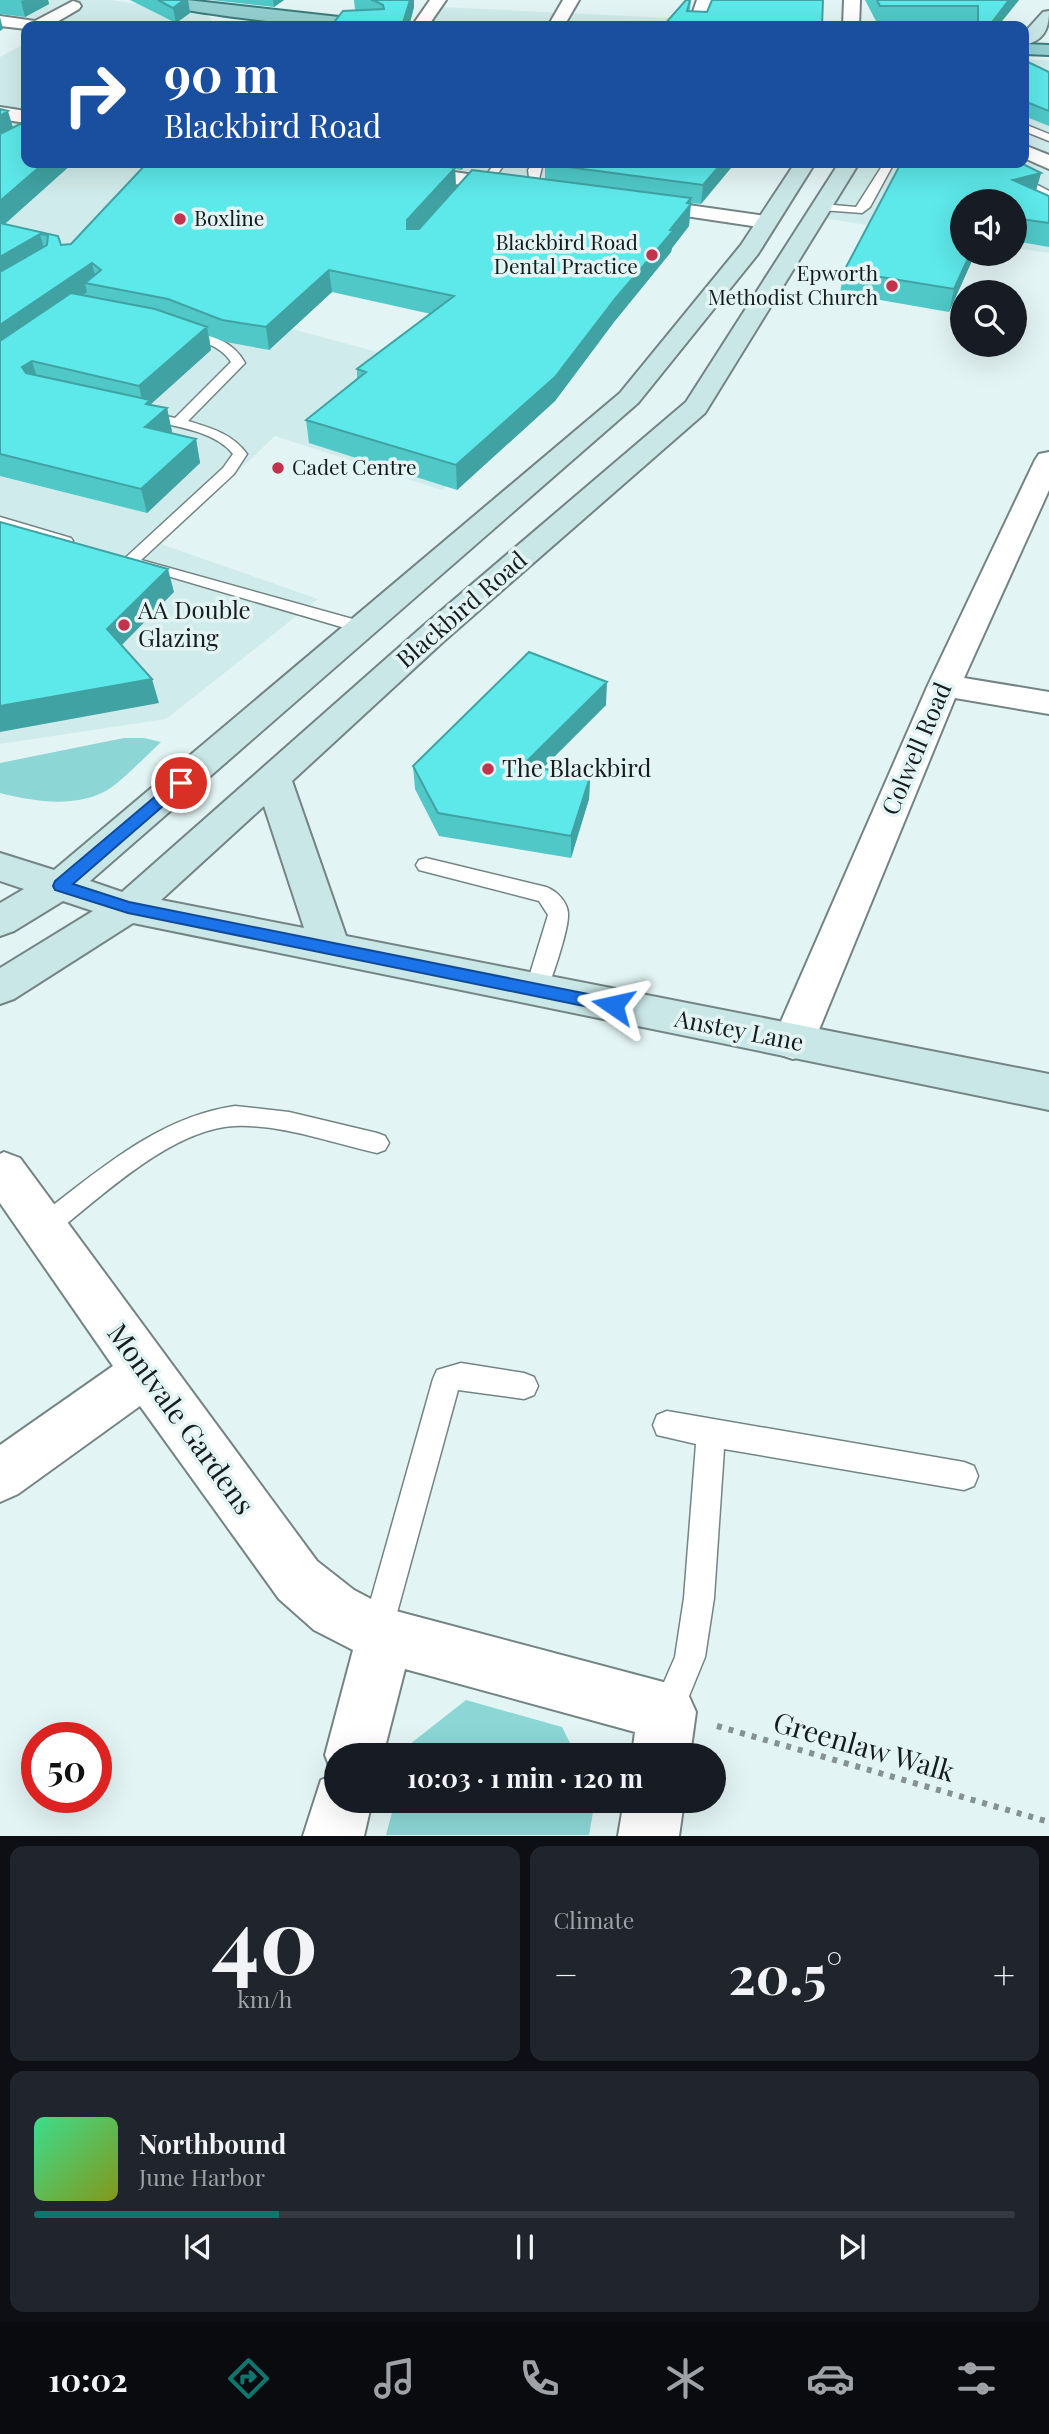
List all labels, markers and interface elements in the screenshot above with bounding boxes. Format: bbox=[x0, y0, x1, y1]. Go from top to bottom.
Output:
text: 90 m bbox=[164, 40, 278, 105]
icon: right bbox=[49, 49, 140, 140]
text: Blackbird Road bbox=[164, 103, 381, 146]
map controls bbox=[950, 189, 1027, 357]
button: sound bbox=[950, 189, 1027, 266]
place label: Boxline bbox=[194, 203, 264, 231]
marker: Boxline bbox=[172, 211, 188, 227]
place label: Blackbird Road Dental Practice bbox=[494, 227, 638, 279]
marker: Blackbird Road Dental Practice bbox=[644, 247, 660, 263]
place label: Epworth Methodist Church bbox=[708, 258, 879, 310]
marker: Epworth Methodist Church bbox=[884, 278, 900, 294]
button: search bbox=[950, 280, 1027, 357]
place label: Cadet Centre bbox=[292, 452, 417, 480]
marker: Cadet Centre bbox=[270, 460, 286, 476]
street label: Blackbird Road bbox=[389, 543, 533, 674]
place label: AA Double Glazing bbox=[137, 593, 251, 653]
marker: AA Double Glazing bbox=[116, 617, 132, 633]
street label: Colwell Road bbox=[873, 677, 957, 819]
place label: The Blackbird bbox=[502, 751, 651, 783]
pin bbox=[151, 753, 211, 813]
marker: The Blackbird bbox=[480, 761, 496, 777]
icon: arrive bbox=[162, 764, 200, 802]
position arrow bbox=[576, 968, 650, 1042]
street label: Anstey Lane bbox=[671, 1001, 807, 1057]
street label: Montvale Gardens bbox=[100, 1315, 264, 1521]
street label: Greenlaw Walk bbox=[770, 1702, 960, 1789]
speed limit sign: 50 bbox=[21, 1722, 112, 1813]
text: 10:03 · 1 min · 120 m bbox=[407, 1760, 643, 1795]
text: 40 bbox=[211, 1877, 318, 1998]
text: Climate bbox=[554, 1904, 634, 1935]
text: 20.5° bbox=[728, 1939, 842, 2008]
text: − bbox=[554, 1948, 578, 1999]
text: + bbox=[993, 1948, 1015, 1999]
text: km/h bbox=[237, 1983, 292, 2014]
text: Northbound bbox=[139, 2126, 286, 2161]
text: June Harbor bbox=[139, 2161, 265, 2192]
icon: previous bbox=[179, 2228, 217, 2266]
icon: pause bbox=[506, 2228, 544, 2266]
icon: next bbox=[833, 2228, 871, 2266]
icon: directions bbox=[224, 2354, 273, 2403]
icon: music bbox=[370, 2354, 419, 2403]
icon: phone bbox=[515, 2354, 564, 2403]
icon: climate bbox=[661, 2354, 710, 2403]
icon: car bbox=[806, 2354, 855, 2403]
icon: filters bbox=[952, 2354, 1001, 2403]
text: 10:02 bbox=[48, 2357, 128, 2400]

